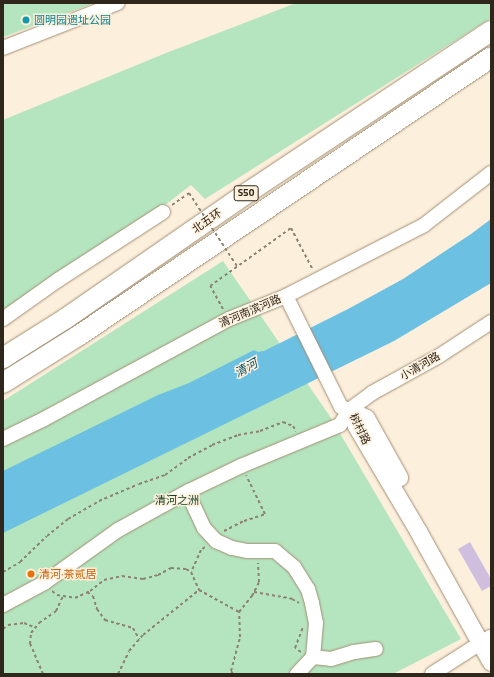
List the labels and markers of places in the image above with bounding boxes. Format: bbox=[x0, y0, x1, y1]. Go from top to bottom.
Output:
place label: 圆明园遗址公园 bbox=[34, 13, 111, 27]
marker: 圆明园遗址公园 bbox=[21, 15, 31, 25]
place label: 清河·茶贰居 bbox=[39, 567, 96, 581]
marker: 清河·茶贰居 bbox=[26, 569, 36, 579]

